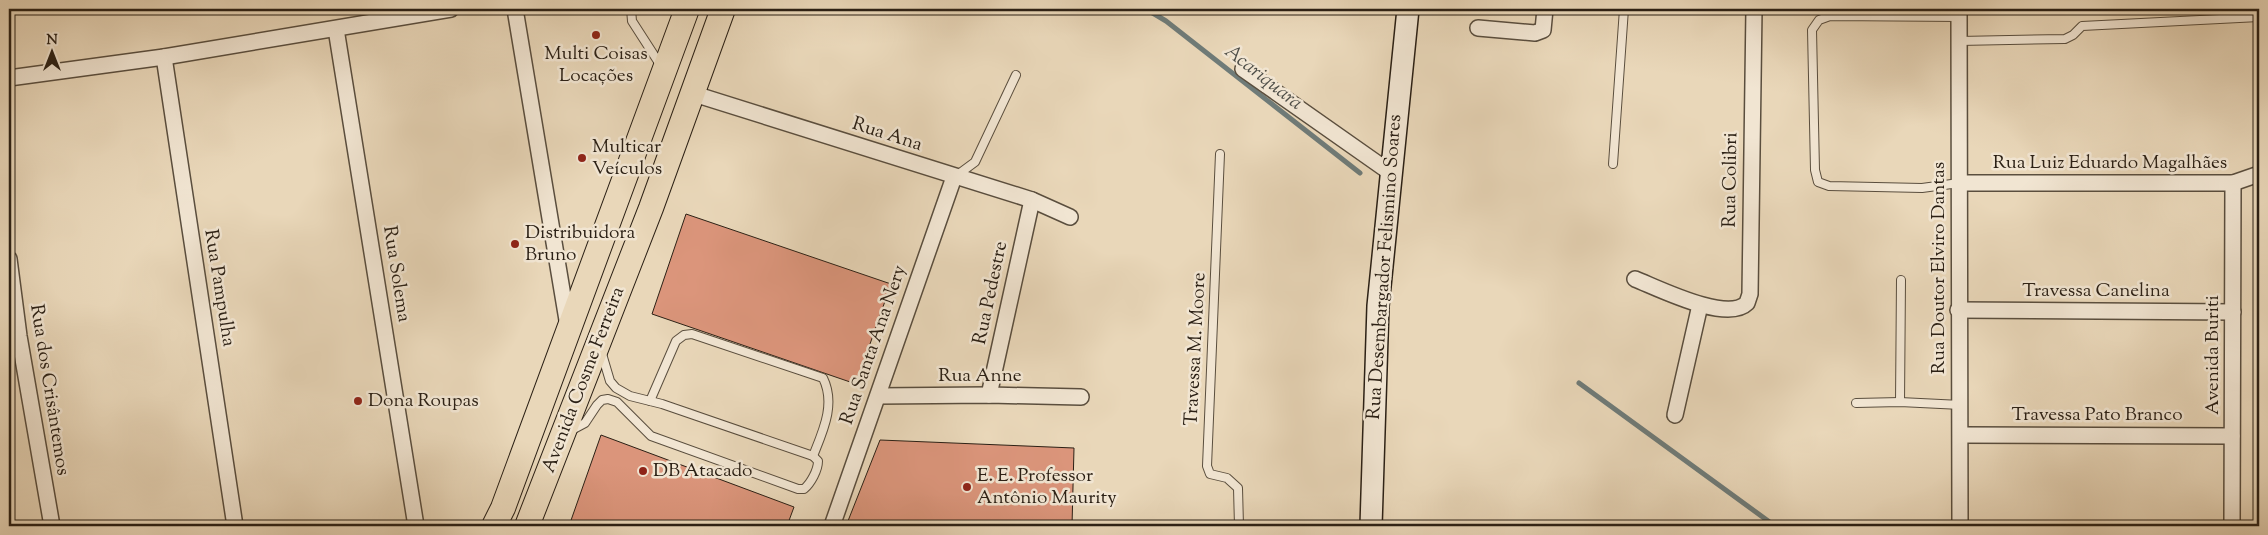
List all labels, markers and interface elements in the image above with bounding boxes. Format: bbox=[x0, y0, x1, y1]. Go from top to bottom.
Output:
north arrow bbox=[28, 28, 78, 78]
marker: Multi Coisas Locações bbox=[590, 29, 602, 41]
text: N bbox=[46, 31, 58, 51]
water label: Acariquara bbox=[1218, 38, 1308, 118]
place label: Multi Coisas Locações bbox=[544, 41, 648, 90]
street label: Rua Ana bbox=[848, 111, 926, 159]
street label: Rua Desembargador Felismino Soares bbox=[1361, 113, 1409, 421]
street label: Rua Colibri bbox=[1717, 132, 1745, 228]
place label: Multicar Veículos bbox=[592, 134, 662, 183]
street label: Rua Luiz Eduardo Magalhães bbox=[1993, 150, 2227, 177]
marker: Multicar Veículos bbox=[576, 152, 588, 164]
street label: Rua Doutor Elviro Dantas bbox=[1926, 162, 1953, 374]
place label: Distribuidora Bruno bbox=[525, 220, 635, 269]
street label: Rua Solema bbox=[375, 224, 417, 324]
street label: Rua Pampulha bbox=[196, 227, 242, 349]
marker: Distribuidora Bruno bbox=[509, 238, 521, 250]
street label: Rua Pedestre bbox=[967, 239, 1015, 347]
street label: Rua Santa Ana Nery bbox=[834, 261, 914, 428]
street label: Travessa M. Moore bbox=[1179, 271, 1214, 426]
street label: Travessa Canelina bbox=[2022, 278, 2170, 305]
street label: Avenida Cosme Ferreira bbox=[536, 283, 632, 477]
street label: Avenida Buriti bbox=[2200, 295, 2227, 415]
street label: Rua dos Crisântemos bbox=[22, 303, 76, 477]
street label: Rua Anne bbox=[938, 363, 1022, 390]
place label: Dona Roupas bbox=[368, 388, 479, 415]
marker: Dona Roupas bbox=[352, 395, 364, 407]
street label: Travessa Pato Branco bbox=[2011, 402, 2183, 429]
place label: DB Atacado bbox=[653, 458, 752, 485]
place label: E. E. Professor Antônio Maurity bbox=[977, 463, 1117, 512]
marker: DB Atacado bbox=[637, 465, 649, 477]
marker: E. E. Professor Antônio Maurity bbox=[961, 481, 973, 493]

